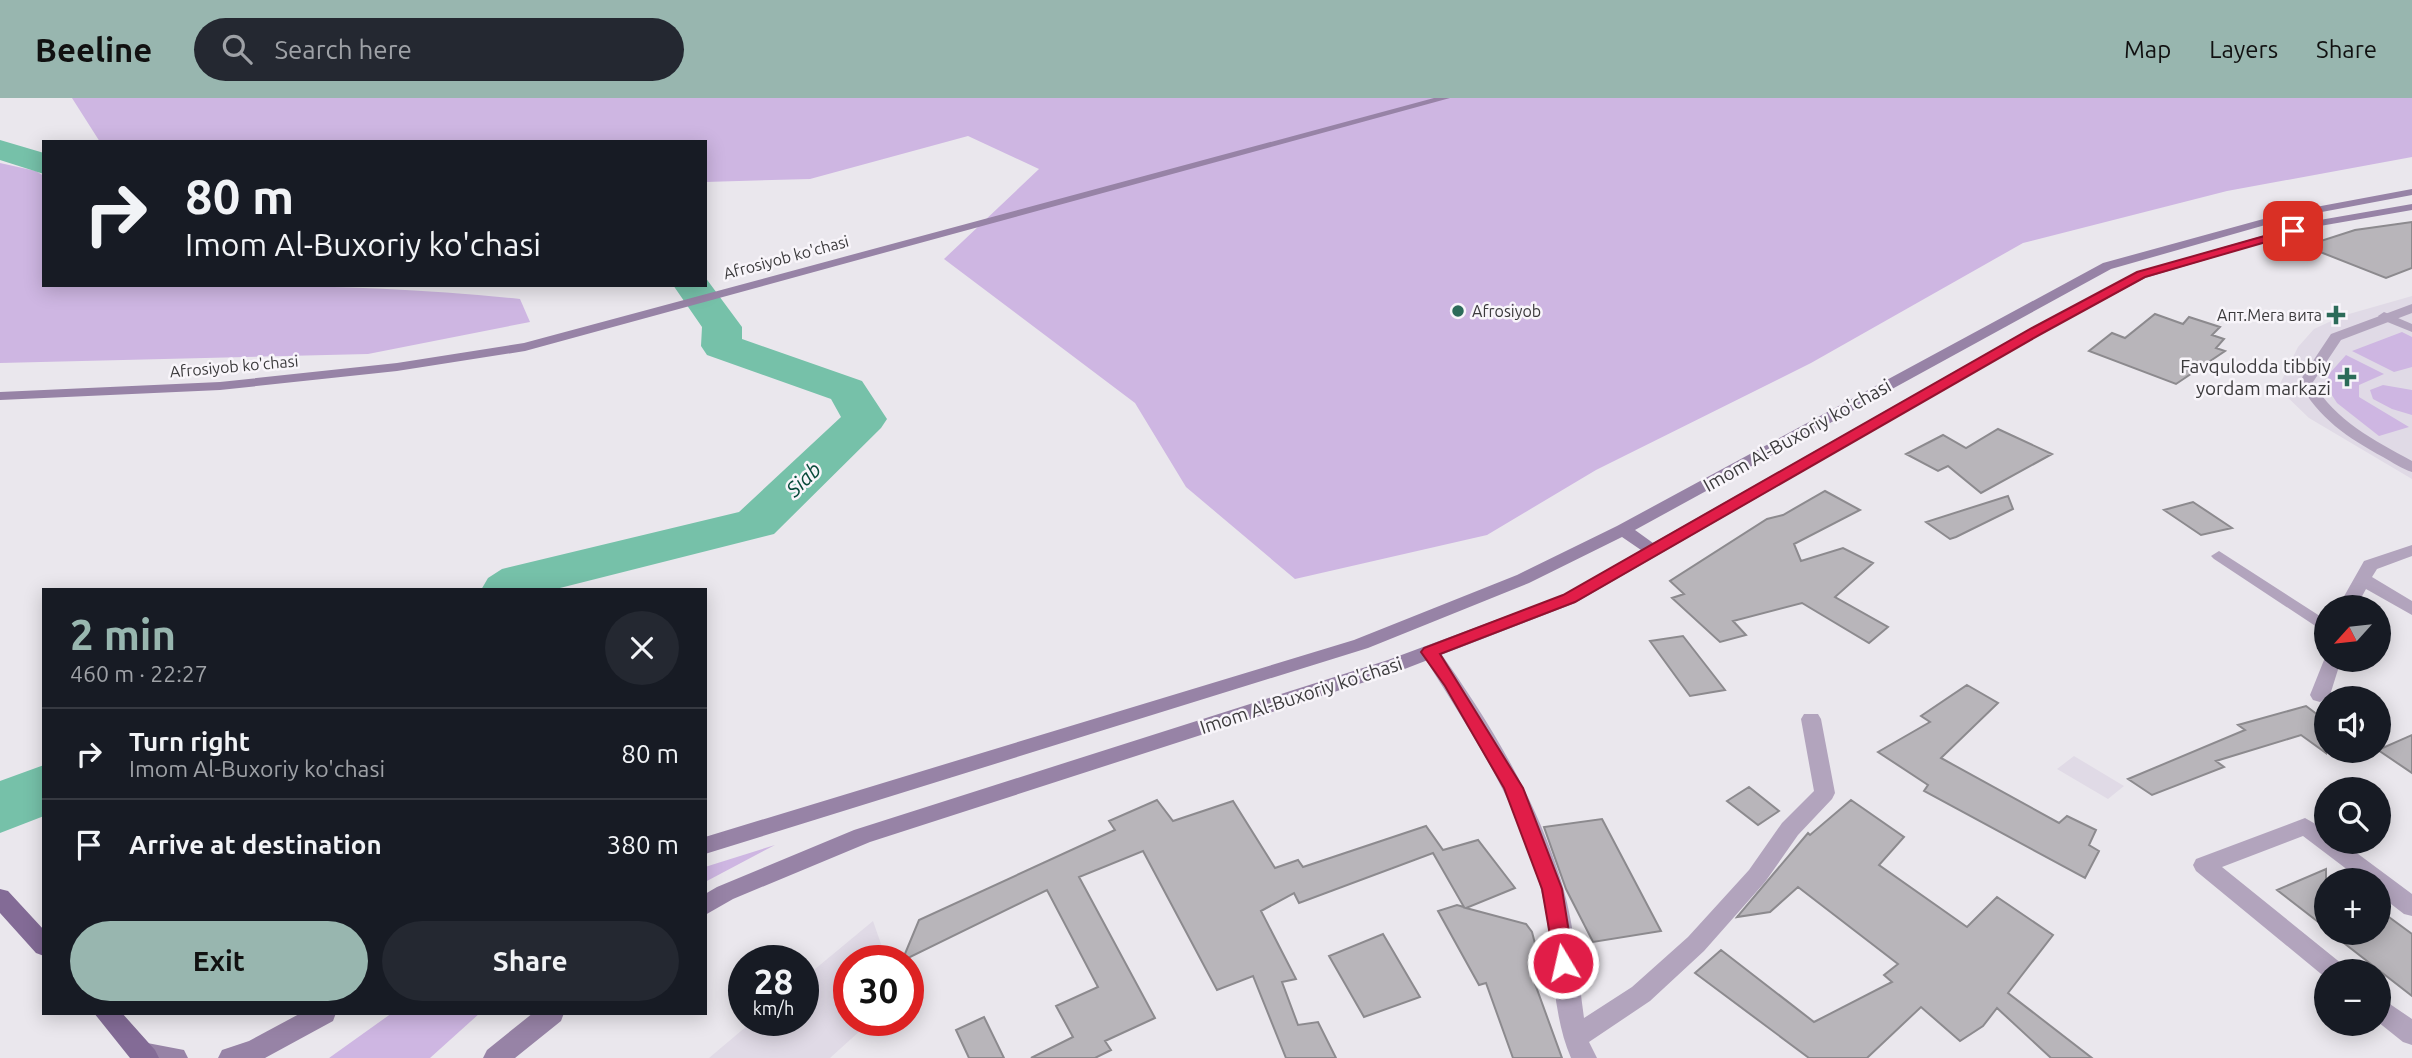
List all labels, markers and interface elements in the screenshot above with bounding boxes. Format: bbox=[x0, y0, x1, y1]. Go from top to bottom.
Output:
search box bbox=[194, 18, 684, 81]
icon: search bbox=[218, 30, 256, 68]
text: Beeline bbox=[35, 31, 152, 68]
text: Search here bbox=[274, 35, 412, 64]
text: Map bbox=[2124, 36, 2171, 63]
text: Layers bbox=[2209, 36, 2278, 63]
text: Share bbox=[2316, 36, 2377, 63]
icon: right bbox=[70, 168, 161, 259]
text: 80 m bbox=[185, 168, 294, 223]
pin bbox=[2263, 201, 2323, 261]
icon: arrive bbox=[2274, 212, 2312, 250]
text: Imom Al-Buxoriy ko'chasi bbox=[185, 226, 541, 262]
street label: Afrosiyob ko'chasi bbox=[721, 232, 851, 282]
place label: Afrosiyob bbox=[1472, 302, 1541, 320]
marker: Afrosiyob bbox=[1450, 303, 1466, 319]
place label: Апт.Мега вита bbox=[2217, 306, 2322, 324]
marker: Апт.Мега вита bbox=[2328, 307, 2344, 323]
street label: Afrosiyob ko'chasi bbox=[169, 351, 299, 381]
place label: Favqulodda tibbiy yordam markazi bbox=[2180, 355, 2331, 399]
marker: Favqulodda tibbiy yordam markazi bbox=[2337, 367, 2357, 387]
street label: Imom Al-Buxoriy ko'chasi bbox=[1699, 374, 1895, 496]
water label: Siab bbox=[780, 457, 825, 502]
north arrow bbox=[2314, 595, 2390, 672]
map controls bbox=[2314, 595, 2391, 1036]
text: 2 min bbox=[70, 611, 176, 658]
button: close bbox=[605, 611, 679, 685]
street label: Imom Al-Buxoriy ko'chasi bbox=[1197, 652, 1405, 738]
text: 460 m · 22:27 bbox=[70, 661, 208, 686]
button: sound bbox=[2314, 686, 2391, 763]
text: Turn right bbox=[129, 727, 250, 756]
icon: right bbox=[70, 735, 108, 773]
text: 80 m bbox=[621, 739, 679, 768]
text: Imom Al-Buxoriy ko'chasi bbox=[129, 756, 385, 781]
button: search bbox=[2314, 777, 2391, 854]
icon: arrive bbox=[70, 826, 108, 864]
text: Arrive at destination bbox=[129, 830, 382, 859]
text: 380 m bbox=[607, 830, 679, 859]
button: + bbox=[2314, 868, 2391, 945]
button: Exit bbox=[70, 921, 368, 1001]
button: Share bbox=[382, 921, 679, 1001]
position arrow bbox=[1526, 926, 1600, 1000]
speed limit sign: 30 bbox=[833, 945, 924, 1036]
button: − bbox=[2314, 959, 2391, 1036]
text: 28 bbox=[754, 961, 793, 1001]
text: km/h bbox=[753, 998, 794, 1018]

